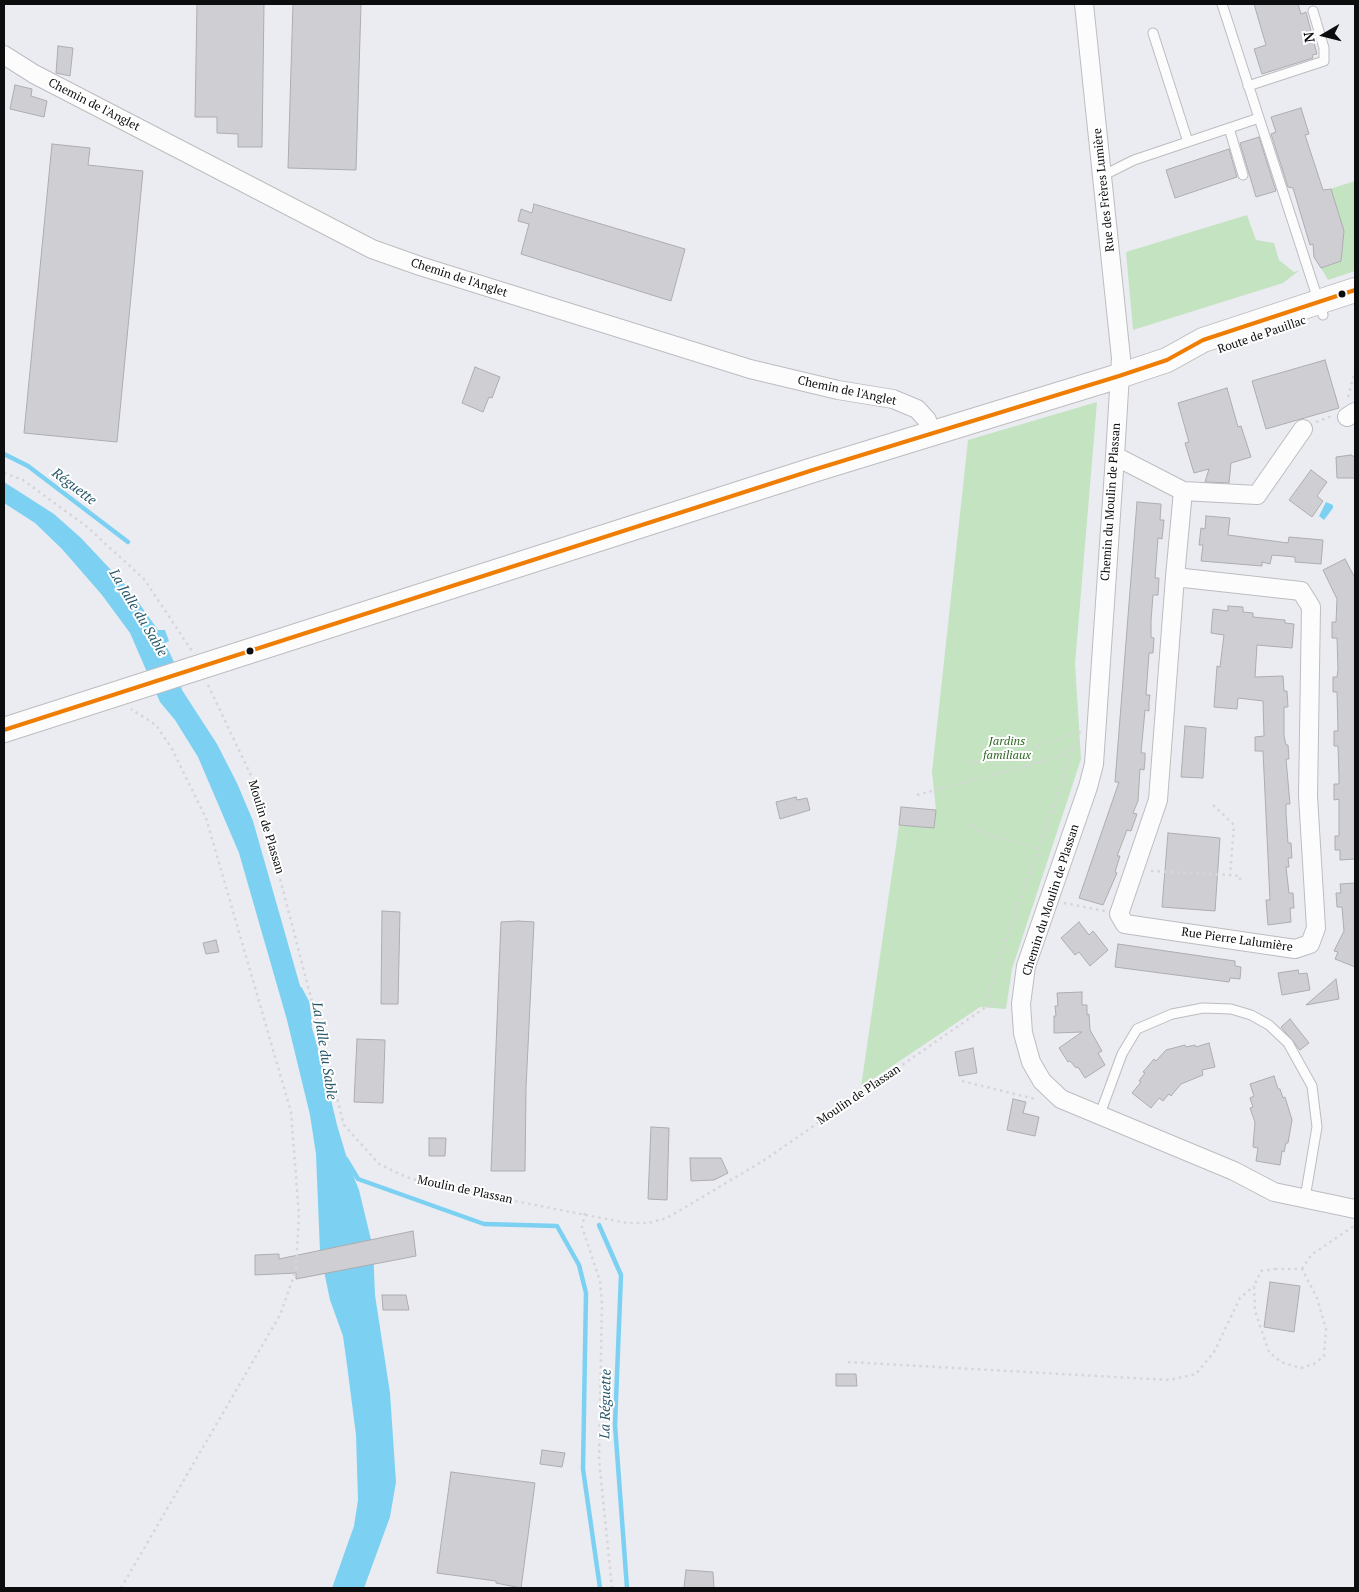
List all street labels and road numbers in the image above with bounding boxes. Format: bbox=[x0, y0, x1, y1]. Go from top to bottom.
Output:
street label: Chemin de l'Anglet bbox=[46, 76, 142, 134]
street label: Rue des Frères Lumière bbox=[1090, 127, 1118, 253]
street label: Chemin de l'Anglet bbox=[409, 256, 509, 300]
street label: Route de Pauillac bbox=[1216, 313, 1308, 357]
street label: Chemin de l'Anglet bbox=[796, 373, 898, 409]
street label: Chemin du Moulin de Plassan bbox=[1098, 422, 1124, 582]
street label: Moulin de Plassan bbox=[245, 778, 287, 876]
street label: Chemin du Moulin de Plassan bbox=[1020, 822, 1082, 978]
street label: Rue Pierre Lalumière bbox=[1180, 925, 1294, 955]
street label: Moulin de Plassan bbox=[815, 1062, 903, 1128]
street label: Moulin de Plassan bbox=[416, 1173, 514, 1207]

